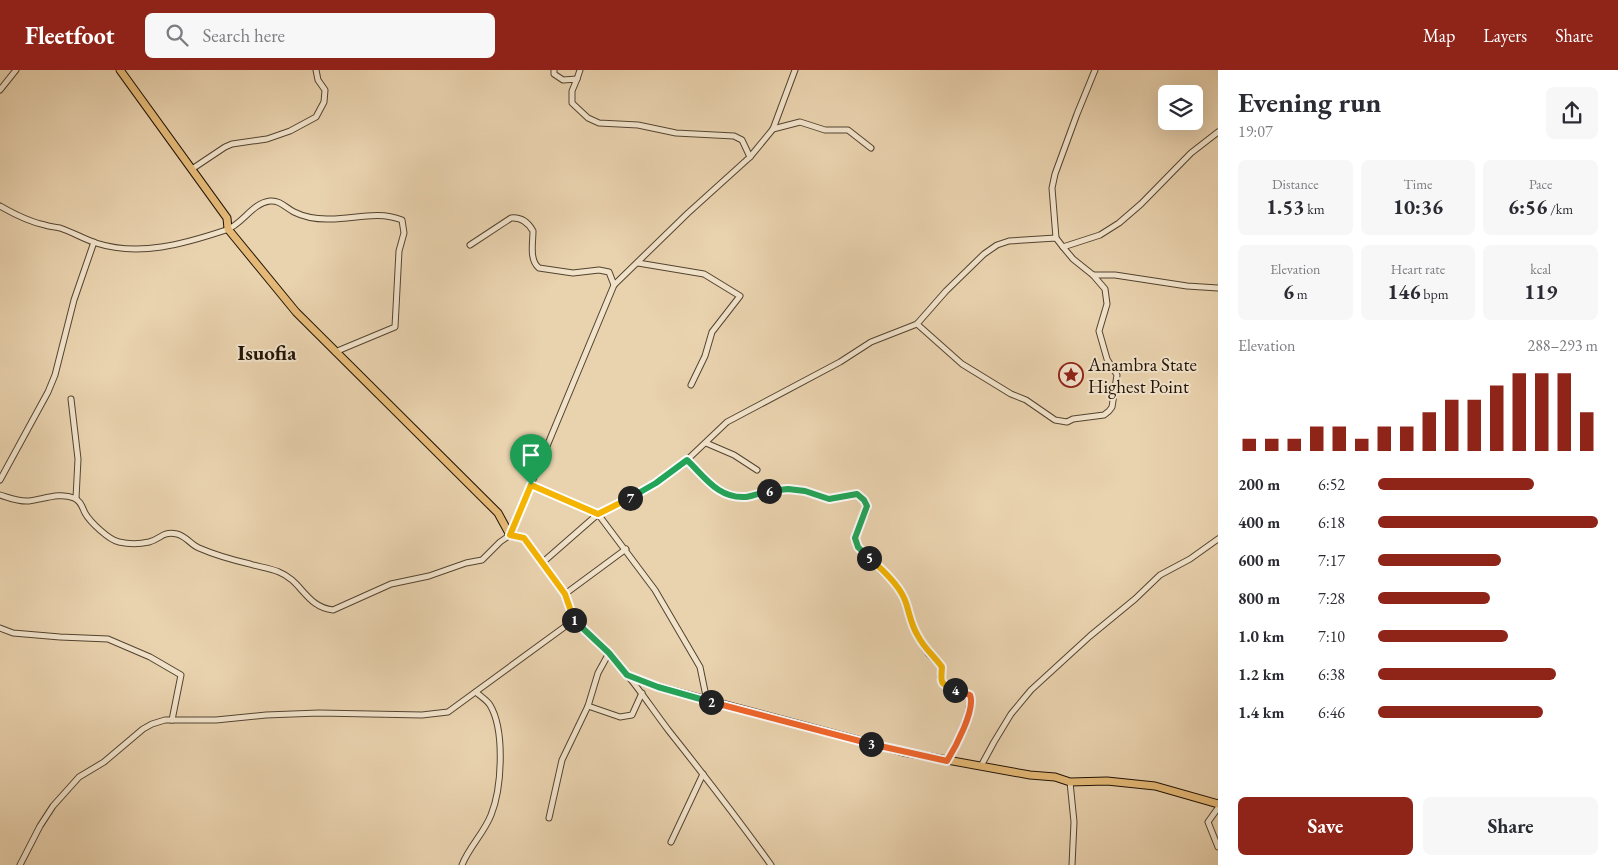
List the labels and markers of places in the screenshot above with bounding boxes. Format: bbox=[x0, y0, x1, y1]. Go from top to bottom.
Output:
place label: Anambra State Highest Point bbox=[1087, 352, 1197, 399]
place icon: Anambra State Highest Point bbox=[1058, 362, 1084, 388]
pin bbox=[510, 434, 552, 485]
pin: 6 bbox=[756, 478, 782, 504]
pin: 7 bbox=[618, 486, 642, 510]
pin: 5 bbox=[856, 546, 882, 570]
pin: 1 bbox=[562, 608, 586, 632]
pin: 4 bbox=[942, 678, 968, 702]
pin: 2 bbox=[698, 690, 724, 714]
pin: 3 bbox=[858, 732, 884, 756]

